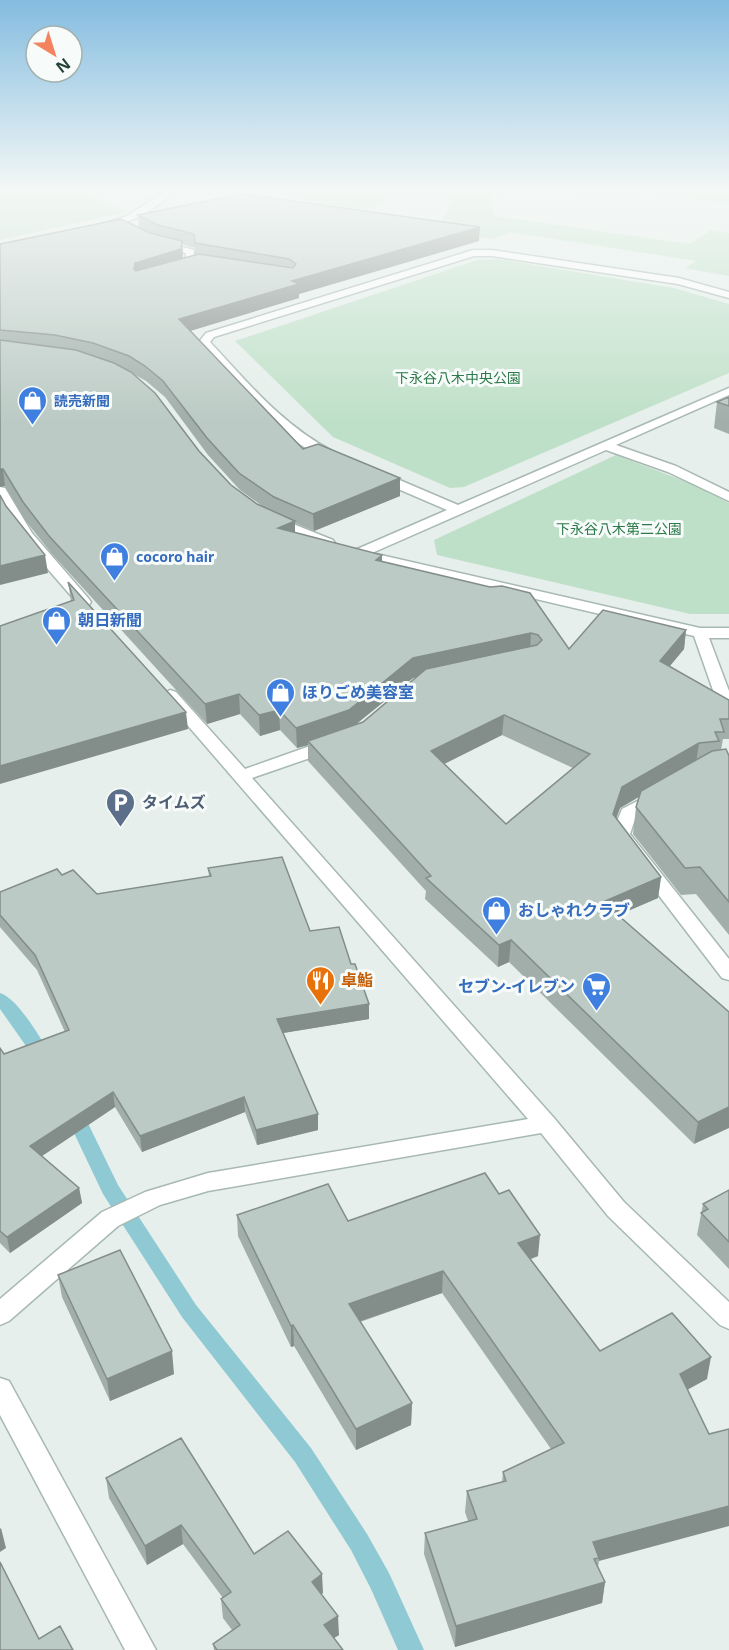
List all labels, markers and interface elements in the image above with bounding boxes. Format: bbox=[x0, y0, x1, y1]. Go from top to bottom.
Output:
north arrow bbox=[24, 24, 84, 84]
text: N bbox=[51, 53, 75, 78]
park label: 下永谷八木中央公園 bbox=[395, 368, 521, 387]
shop icon: 読売新聞 bbox=[17, 384, 49, 426]
place label: 読売新聞 bbox=[54, 391, 110, 410]
park label: 下永谷八木第二公園 bbox=[556, 519, 682, 538]
shop icon: cocoro hair bbox=[99, 540, 131, 582]
place label: cocoro hair bbox=[136, 547, 215, 566]
shop icon: 朝日新聞 bbox=[41, 604, 73, 646]
place label: 朝日新聞 bbox=[78, 609, 142, 631]
shop icon: ほりごめ美容室 bbox=[265, 676, 297, 718]
place label: ほりごめ美容室 bbox=[302, 681, 414, 703]
parking icon: タイムズ bbox=[105, 786, 137, 828]
place label: タイムズ bbox=[142, 791, 206, 813]
shop icon: おしゃれクラブ bbox=[481, 894, 513, 936]
place label: おしゃれクラブ bbox=[518, 899, 630, 921]
restaurant icon: 卓鮨 bbox=[304, 964, 336, 1006]
place label: 卓鮨 bbox=[341, 969, 373, 991]
supermarket icon: セブン-イレブン bbox=[580, 970, 612, 1012]
place label: セブン-イレブン bbox=[458, 975, 575, 997]

